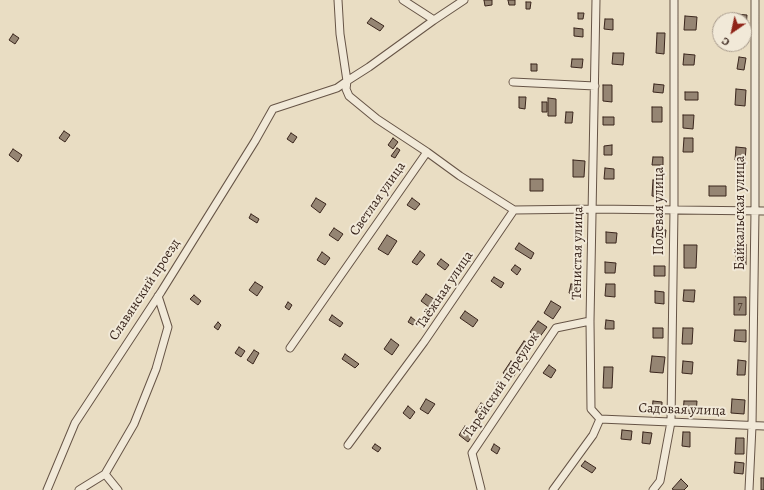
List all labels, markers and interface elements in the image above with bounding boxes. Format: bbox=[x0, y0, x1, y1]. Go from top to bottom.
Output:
north arrow bbox=[712, 12, 752, 52]
text: С bbox=[719, 33, 733, 50]
street label: Байкальская улица bbox=[733, 156, 749, 270]
street label: Светлая улица bbox=[346, 159, 410, 239]
street label: Полевая улица bbox=[652, 167, 668, 255]
street label: Тенистая улица bbox=[569, 206, 587, 300]
street label: Славянский проезд bbox=[106, 236, 184, 344]
street label: Таёжная улица bbox=[413, 248, 477, 332]
house number: 7 bbox=[737, 299, 743, 313]
street label: Тарейский переулок bbox=[460, 329, 544, 441]
street label: Садовая улица bbox=[638, 400, 726, 420]

